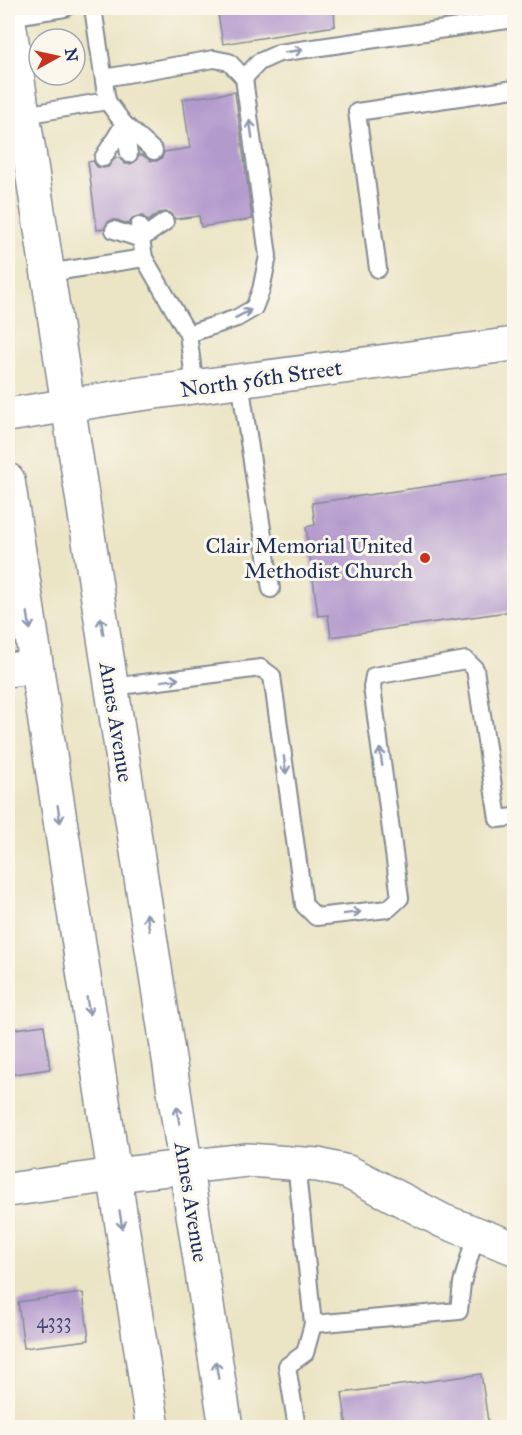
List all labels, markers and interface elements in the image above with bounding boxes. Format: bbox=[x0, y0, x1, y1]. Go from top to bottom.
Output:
north arrow bbox=[27, 27, 87, 87]
one-way arrow bbox=[283, 46, 303, 57]
text: N bbox=[61, 47, 82, 63]
one-way arrow bbox=[245, 120, 256, 140]
one-way arrow bbox=[233, 308, 251, 319]
street label: North 56th Street bbox=[178, 354, 344, 403]
place label: Clair Memorial United Methodist Church bbox=[206, 532, 413, 584]
marker: Clair Memorial United Methodist Church bbox=[418, 551, 432, 565]
one-way arrow bbox=[24, 610, 35, 630]
one-way arrow bbox=[97, 616, 108, 636]
street label: Ames Avenue bbox=[94, 659, 139, 784]
one-way arrow bbox=[160, 674, 180, 685]
one-way arrow bbox=[376, 747, 387, 767]
one-way arrow bbox=[279, 754, 290, 774]
one-way arrow bbox=[53, 803, 64, 823]
one-way arrow bbox=[342, 907, 361, 918]
one-way arrow bbox=[143, 913, 154, 932]
one-way arrow bbox=[83, 996, 94, 1016]
one-way arrow bbox=[173, 1105, 184, 1125]
street label: Ames Avenue bbox=[169, 1139, 214, 1264]
one-way arrow bbox=[115, 1209, 126, 1229]
house number: 4333 bbox=[36, 1309, 72, 1333]
one-way arrow bbox=[212, 1360, 223, 1380]

